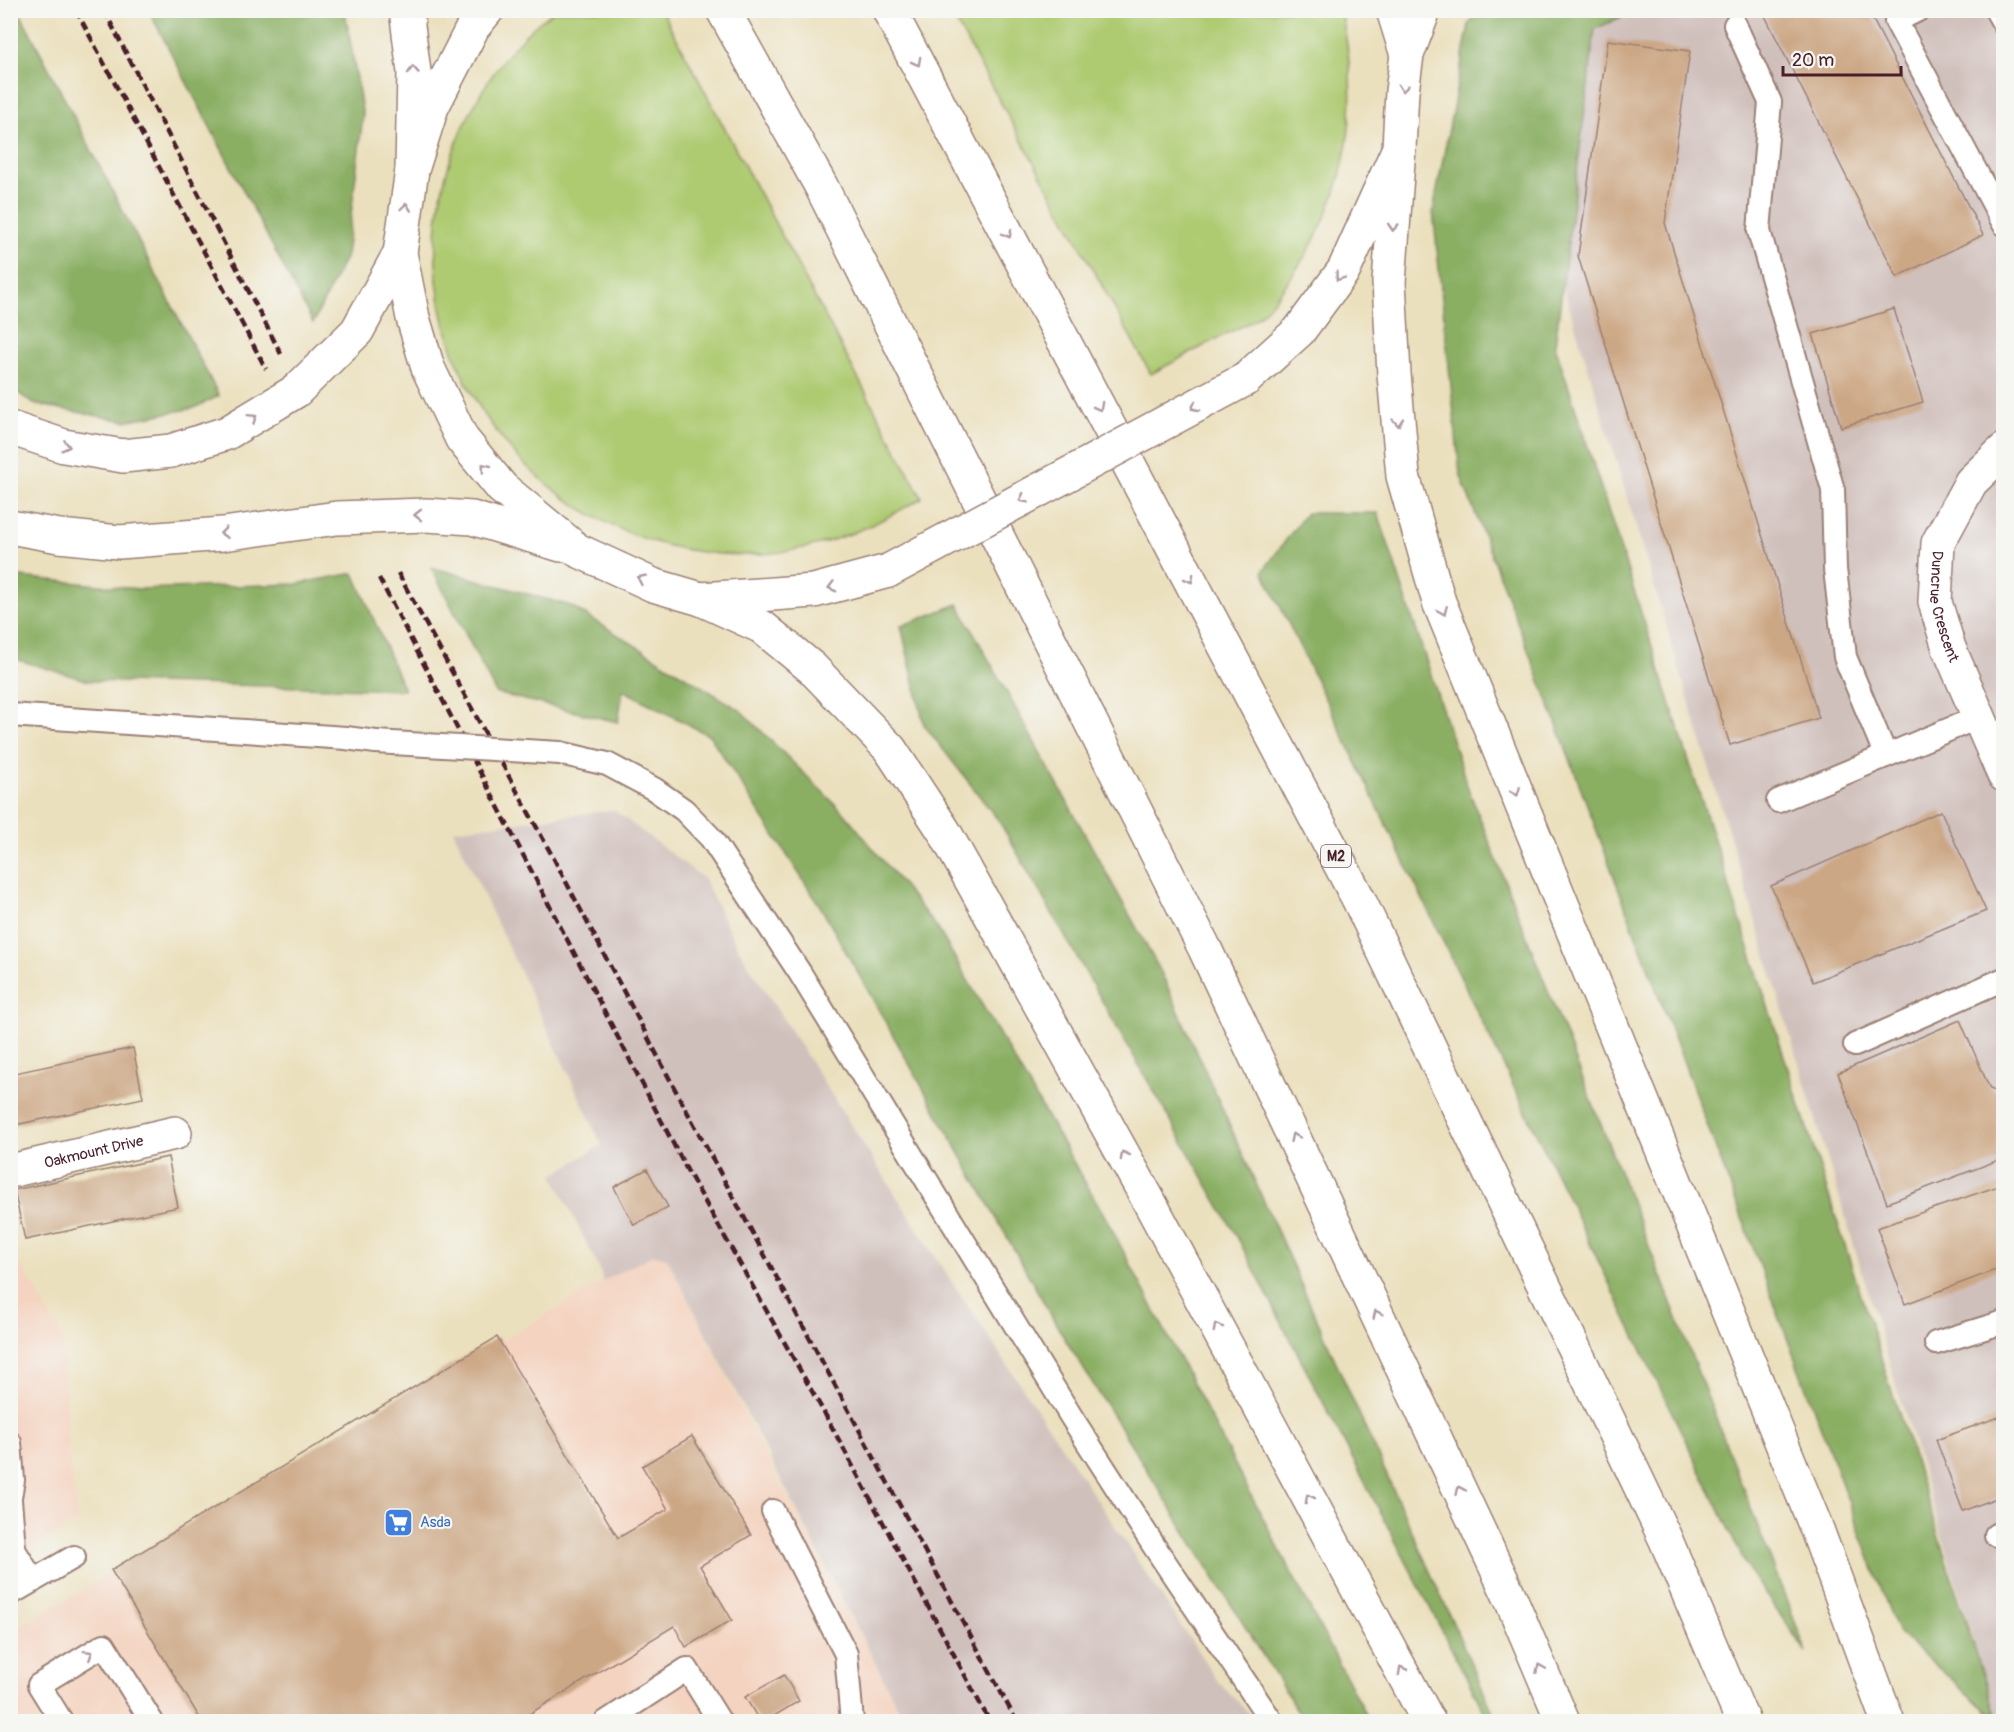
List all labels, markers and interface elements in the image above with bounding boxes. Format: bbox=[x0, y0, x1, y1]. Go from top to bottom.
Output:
scale bar bbox=[1783, 39, 1902, 77]
text: 20 m bbox=[1792, 49, 1834, 72]
one-way arrow bbox=[910, 56, 921, 66]
one-way arrow bbox=[407, 66, 420, 75]
one-way arrow bbox=[1397, 83, 1410, 92]
one-way arrow bbox=[400, 203, 412, 212]
one-way arrow bbox=[1387, 223, 1400, 232]
one-way arrow bbox=[1001, 228, 1012, 238]
one-way arrow bbox=[1335, 270, 1346, 281]
one-way arrow bbox=[1092, 400, 1103, 411]
one-way arrow bbox=[1191, 400, 1201, 411]
one-way arrow bbox=[247, 413, 257, 425]
one-way arrow bbox=[1391, 417, 1404, 427]
one-way arrow bbox=[61, 439, 71, 452]
one-way arrow bbox=[481, 463, 492, 474]
one-way arrow bbox=[1019, 492, 1029, 503]
one-way arrow bbox=[414, 509, 423, 522]
one-way arrow bbox=[220, 526, 229, 539]
street label: Duncrue Crescent bbox=[1925, 550, 1964, 666]
one-way arrow bbox=[1183, 573, 1194, 584]
one-way arrow bbox=[636, 575, 647, 587]
one-way arrow bbox=[827, 579, 837, 592]
one-way arrow bbox=[1436, 605, 1448, 616]
one-way arrow bbox=[1509, 786, 1521, 797]
road number: M2 bbox=[1321, 845, 1351, 867]
street label: Oakmount Drive bbox=[42, 1131, 146, 1172]
one-way arrow bbox=[1289, 1133, 1301, 1144]
one-way arrow bbox=[1120, 1151, 1131, 1161]
one-way arrow bbox=[1372, 1309, 1384, 1320]
one-way arrow bbox=[1213, 1322, 1224, 1333]
one-way arrow bbox=[1455, 1486, 1467, 1497]
one-way arrow bbox=[1305, 1494, 1316, 1505]
supermarket icon: Asda bbox=[383, 1506, 415, 1538]
place label: Asda bbox=[420, 1513, 451, 1532]
one-way arrow bbox=[83, 1650, 93, 1662]
one-way arrow bbox=[1535, 1663, 1547, 1674]
one-way arrow bbox=[1397, 1665, 1409, 1676]

